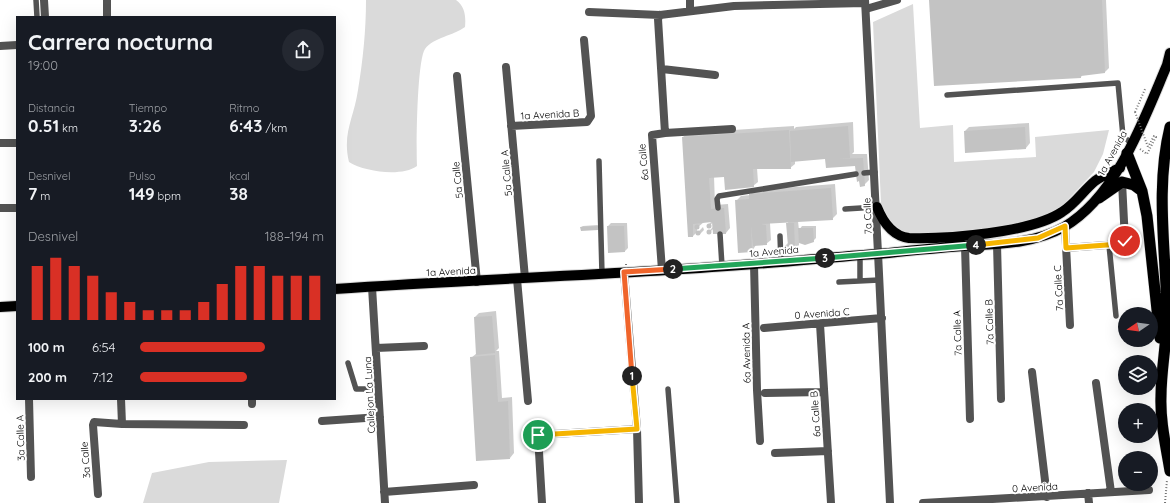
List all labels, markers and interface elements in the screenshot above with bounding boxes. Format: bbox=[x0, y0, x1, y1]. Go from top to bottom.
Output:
text: Carrera nocturna bbox=[28, 28, 213, 56]
button: share bbox=[282, 29, 324, 71]
text: 19:00 bbox=[28, 57, 58, 73]
text: Distancia bbox=[28, 101, 75, 115]
text: Tiempo bbox=[129, 101, 167, 115]
text: Ritmo bbox=[229, 101, 259, 115]
street label: 1a Avenida B bbox=[520, 106, 580, 123]
text: 0.51 bbox=[28, 115, 59, 136]
text: 3:26 bbox=[129, 115, 162, 136]
text: 6:43 bbox=[229, 115, 263, 136]
text: km bbox=[59, 121, 78, 135]
text: /km bbox=[263, 121, 287, 135]
street label: 1a Avenida bbox=[1095, 128, 1130, 178]
street label: 6a Calle bbox=[635, 143, 652, 181]
street label: 5a Calle A bbox=[498, 149, 515, 197]
street label: 5a Calle bbox=[449, 161, 466, 199]
text: Desnivel bbox=[28, 169, 71, 183]
text: Pulso bbox=[129, 169, 156, 183]
text: kcal bbox=[229, 169, 250, 183]
text: 7 bbox=[28, 183, 37, 204]
text: 149 bbox=[129, 183, 155, 204]
text: 38 bbox=[229, 183, 248, 204]
text: m bbox=[37, 189, 50, 203]
text: bpm bbox=[155, 189, 181, 203]
street label: 7a Calle bbox=[860, 197, 875, 235]
pin bbox=[1108, 224, 1142, 258]
text: Desnivel bbox=[28, 228, 78, 244]
text: 188–194 m bbox=[265, 228, 324, 244]
icon: check bbox=[1114, 230, 1136, 252]
pin: 4 bbox=[966, 235, 986, 255]
text: 4 bbox=[973, 238, 979, 252]
street label: 1a Avenida bbox=[749, 243, 799, 260]
pin: 3 bbox=[815, 248, 835, 268]
text: 3 bbox=[822, 251, 828, 265]
pin: 2 bbox=[663, 259, 683, 279]
text: 2 bbox=[670, 262, 676, 276]
street label: 1a Avenida bbox=[426, 264, 476, 279]
street label: 7a Calle C bbox=[1051, 264, 1066, 311]
street label: 7a Calle B bbox=[982, 298, 997, 345]
street label: 0 Avenida C bbox=[794, 305, 850, 322]
north arrow bbox=[1118, 307, 1158, 347]
map controls bbox=[1118, 307, 1158, 491]
street label: 7a Calle A bbox=[950, 309, 965, 356]
street label: 6a Avenida A bbox=[739, 322, 754, 383]
text: 100 m bbox=[28, 339, 65, 355]
text: 6:54 bbox=[92, 339, 115, 355]
button: layers bbox=[1118, 355, 1158, 395]
street label: Callejon La Luna bbox=[361, 356, 378, 434]
pin: 1 bbox=[622, 366, 642, 386]
text: 200 m bbox=[28, 369, 67, 385]
text: 7:12 bbox=[92, 369, 113, 385]
text: 1 bbox=[630, 369, 634, 383]
street label: 6a Calle B bbox=[807, 390, 824, 437]
button: + bbox=[1118, 403, 1158, 443]
street label: 3a Calle A bbox=[13, 414, 28, 461]
pin bbox=[521, 418, 555, 452]
icon: arrive bbox=[527, 424, 549, 446]
street label: 3a Calle bbox=[78, 441, 93, 479]
button: − bbox=[1118, 451, 1158, 491]
street label: 0 Avenida bbox=[1012, 480, 1058, 495]

